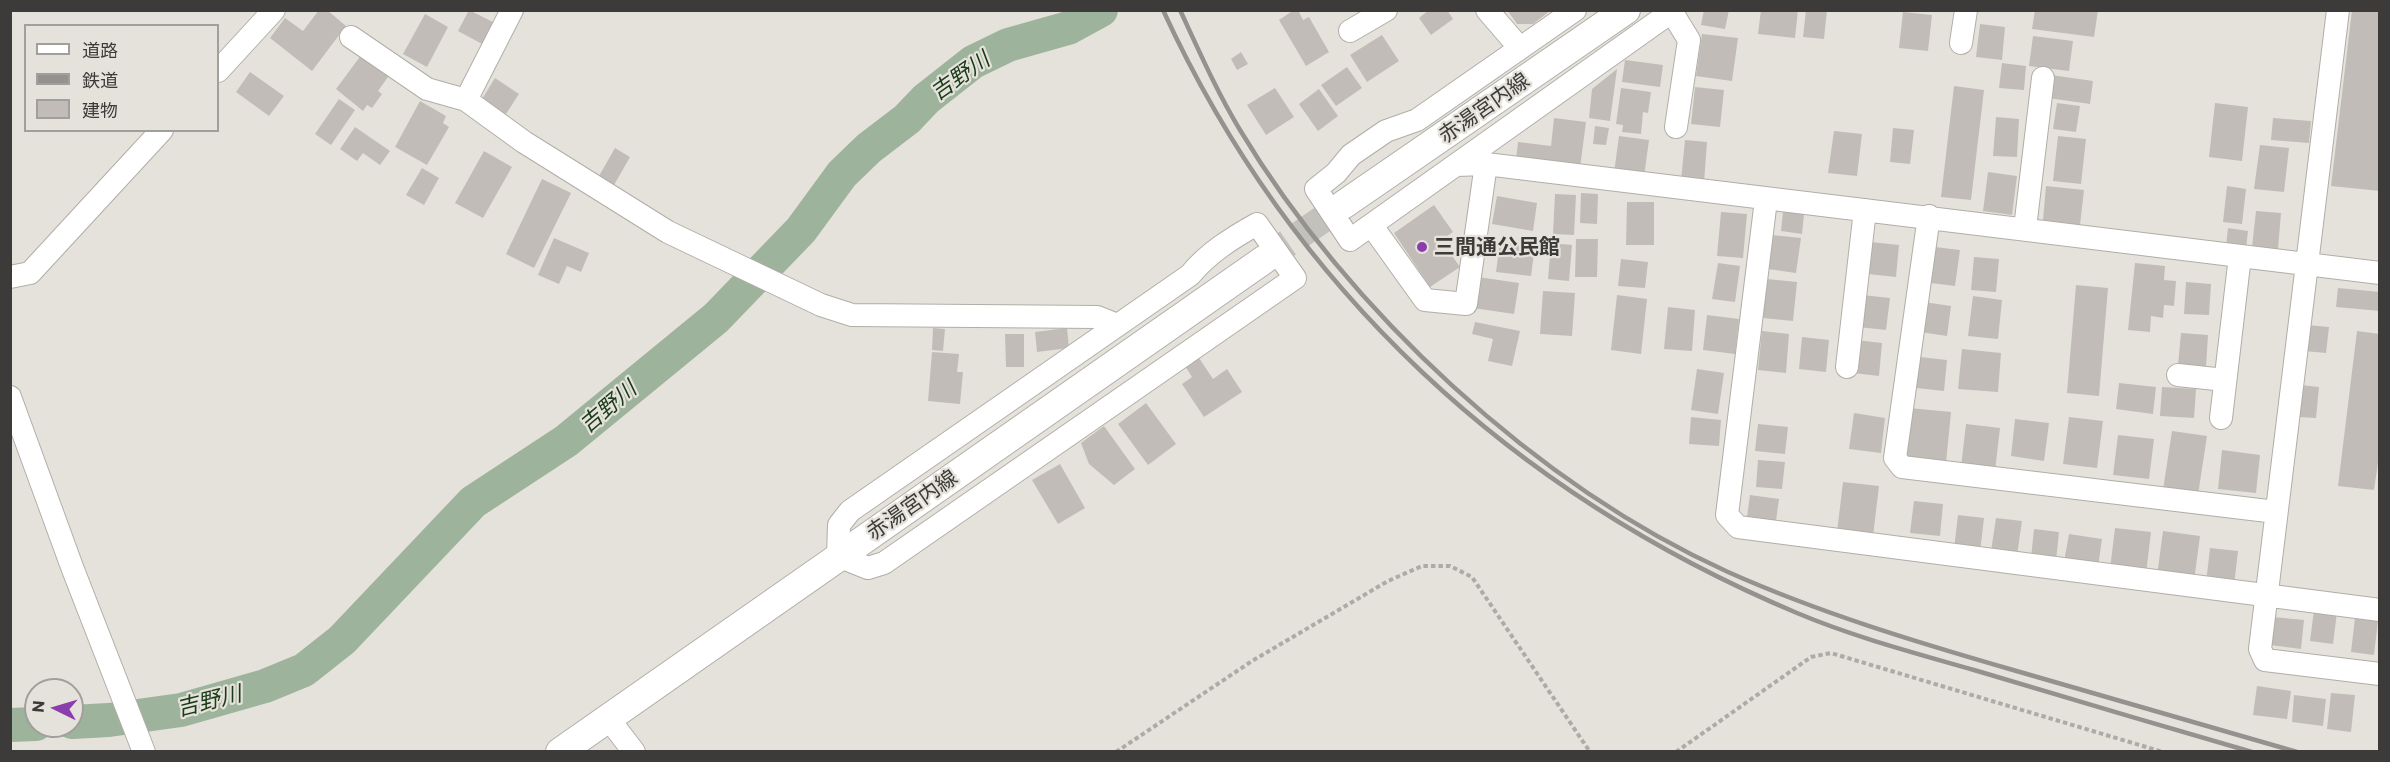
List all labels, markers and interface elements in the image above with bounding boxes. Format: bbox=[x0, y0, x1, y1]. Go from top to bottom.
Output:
legend bbox=[24, 24, 219, 132]
text: 道路 bbox=[82, 39, 118, 61]
water label: 吉野川 bbox=[925, 46, 995, 106]
street label: 赤湯宮内線 bbox=[1434, 68, 1534, 148]
text: 鉄道 bbox=[82, 69, 118, 91]
text: 建物 bbox=[82, 99, 118, 121]
place label: 三間通公民館 bbox=[1434, 234, 1560, 260]
marker: 三間通公民館 bbox=[1415, 240, 1429, 254]
water label: 吉野川 bbox=[574, 376, 642, 438]
street label: 赤湯宮内線 bbox=[862, 465, 962, 545]
north arrow bbox=[24, 678, 84, 738]
water label: 吉野川 bbox=[174, 680, 244, 722]
text: N bbox=[28, 700, 48, 713]

